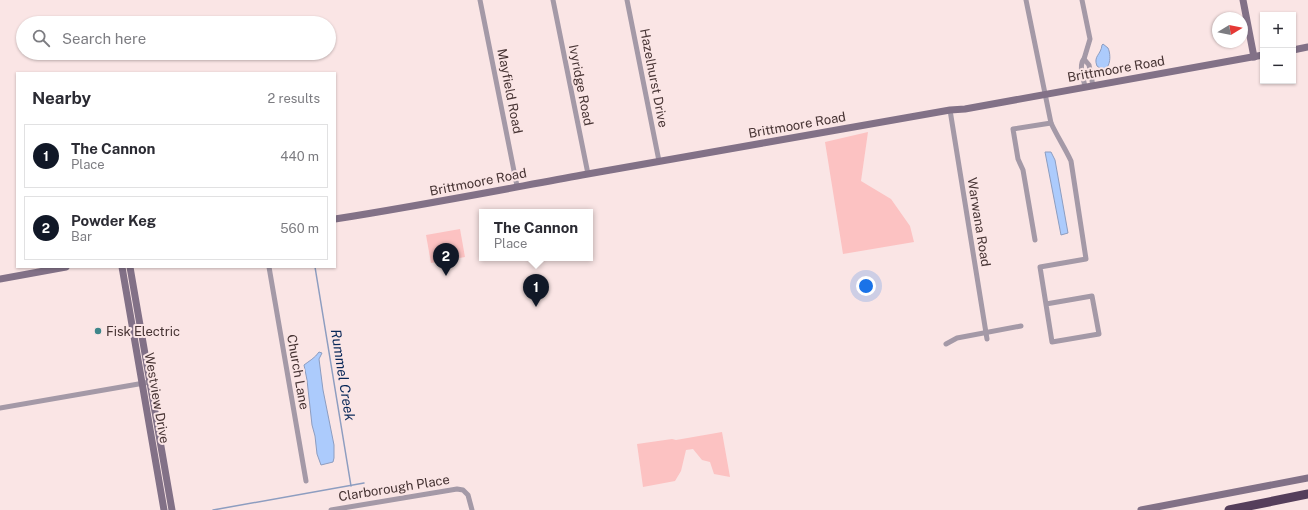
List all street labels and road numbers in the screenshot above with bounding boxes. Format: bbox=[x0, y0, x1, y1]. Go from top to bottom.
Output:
street label: Hazelhurst Drive bbox=[637, 27, 671, 129]
street label: Ivyridge Road bbox=[566, 43, 596, 127]
street label: Mayfield Road bbox=[494, 47, 526, 135]
street label: Brittmoore Road bbox=[1066, 53, 1166, 85]
street label: Brittmoore Road bbox=[747, 109, 847, 141]
street label: Brittmoore Road bbox=[428, 165, 528, 199]
street label: Warwana Road bbox=[965, 176, 993, 268]
street label: Church Lane bbox=[284, 333, 312, 411]
street label: Westview Drive bbox=[142, 351, 172, 445]
street label: Clarborough Place bbox=[337, 472, 451, 504]

